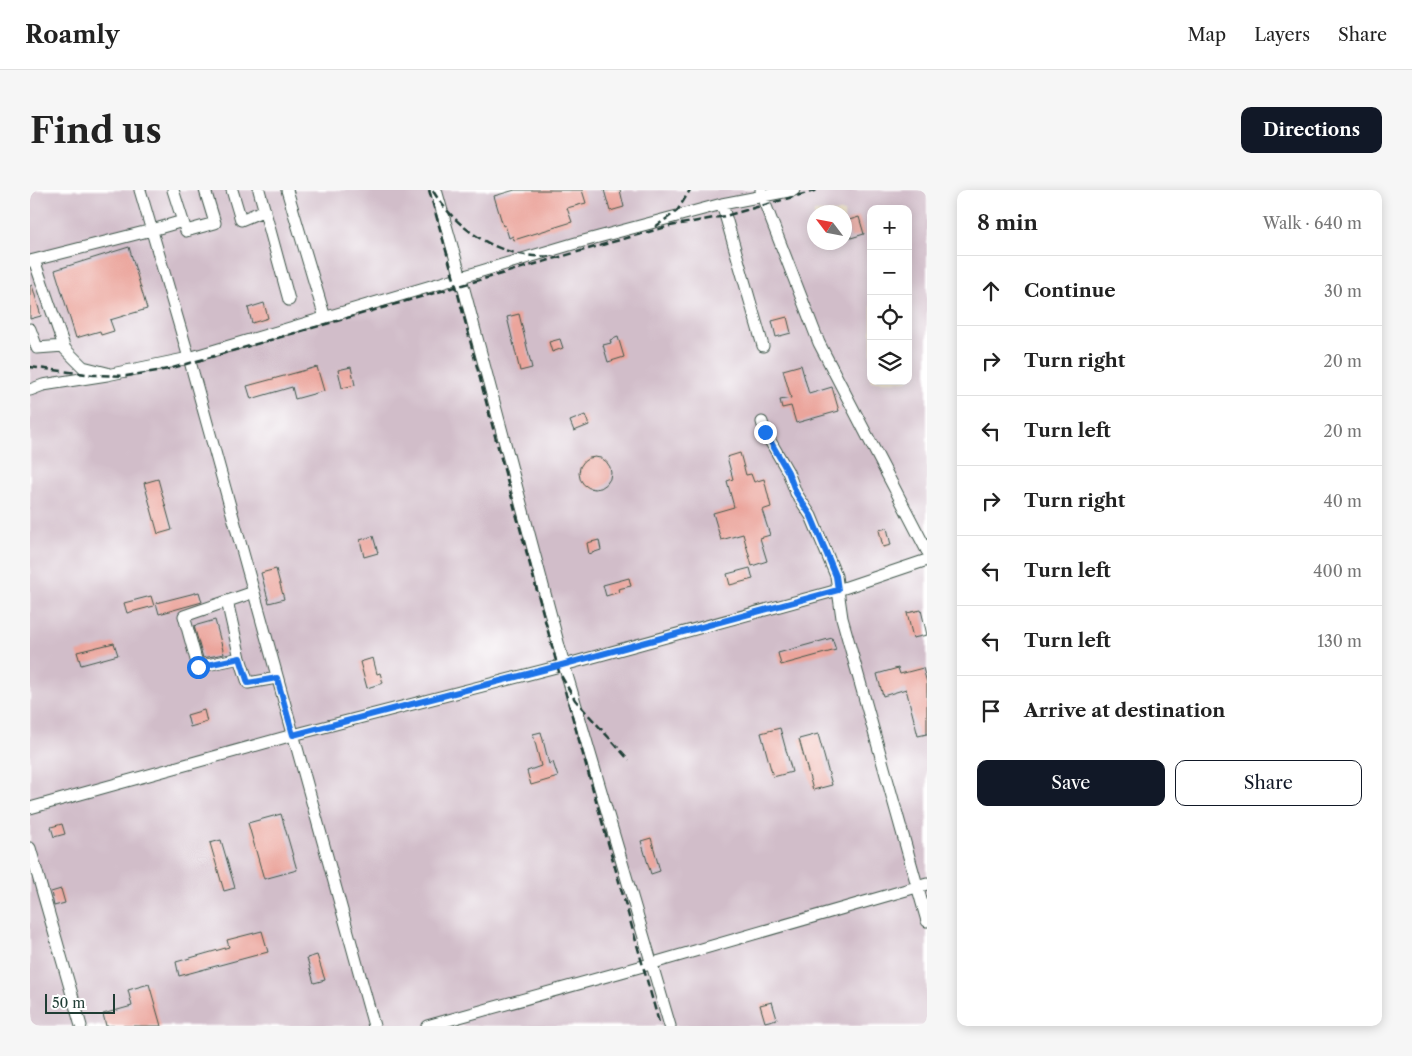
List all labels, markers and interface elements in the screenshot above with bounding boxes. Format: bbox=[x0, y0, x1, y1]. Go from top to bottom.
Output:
text: Roamly bbox=[25, 20, 119, 49]
text: Map bbox=[1188, 24, 1226, 46]
text: Layers bbox=[1254, 24, 1310, 46]
text: Share bbox=[1338, 24, 1387, 46]
button: Directions bbox=[1241, 107, 1382, 153]
text: Find us bbox=[30, 109, 162, 152]
north arrow bbox=[807, 205, 852, 250]
map controls bbox=[867, 205, 912, 385]
button: + bbox=[867, 205, 912, 250]
text: 8 min bbox=[977, 210, 1038, 235]
text: Walk · 640 m bbox=[1263, 213, 1362, 233]
button: − bbox=[867, 250, 912, 295]
icon: ahead bbox=[977, 277, 1005, 305]
text: Continue bbox=[1024, 279, 1116, 302]
text: 30 m bbox=[1324, 281, 1362, 301]
button: locate bbox=[867, 295, 912, 340]
button: layers bbox=[867, 340, 912, 385]
icon: right bbox=[977, 347, 1005, 375]
text: Turn right bbox=[1024, 349, 1125, 372]
text: 20 m bbox=[1323, 351, 1362, 371]
icon: left bbox=[977, 417, 1005, 445]
text: Turn left bbox=[1024, 419, 1111, 442]
route end bbox=[754, 421, 777, 444]
text: 20 m bbox=[1323, 421, 1362, 441]
icon: right bbox=[977, 487, 1005, 515]
text: Turn right bbox=[1024, 489, 1125, 512]
text: 40 m bbox=[1323, 491, 1362, 511]
icon: left bbox=[977, 557, 1005, 585]
text: Turn left bbox=[1024, 559, 1111, 582]
text: 400 m bbox=[1313, 561, 1362, 581]
icon: left bbox=[977, 627, 1005, 655]
text: Turn left bbox=[1024, 629, 1111, 652]
text: 130 m bbox=[1317, 631, 1362, 651]
route start bbox=[187, 656, 210, 679]
icon: arrive bbox=[977, 697, 1005, 725]
text: Arrive at destination bbox=[1024, 699, 1225, 722]
button: Save bbox=[977, 760, 1165, 806]
button: Share bbox=[1175, 760, 1362, 806]
scale bar bbox=[45, 991, 115, 1014]
text: 50 m bbox=[52, 994, 85, 1012]

